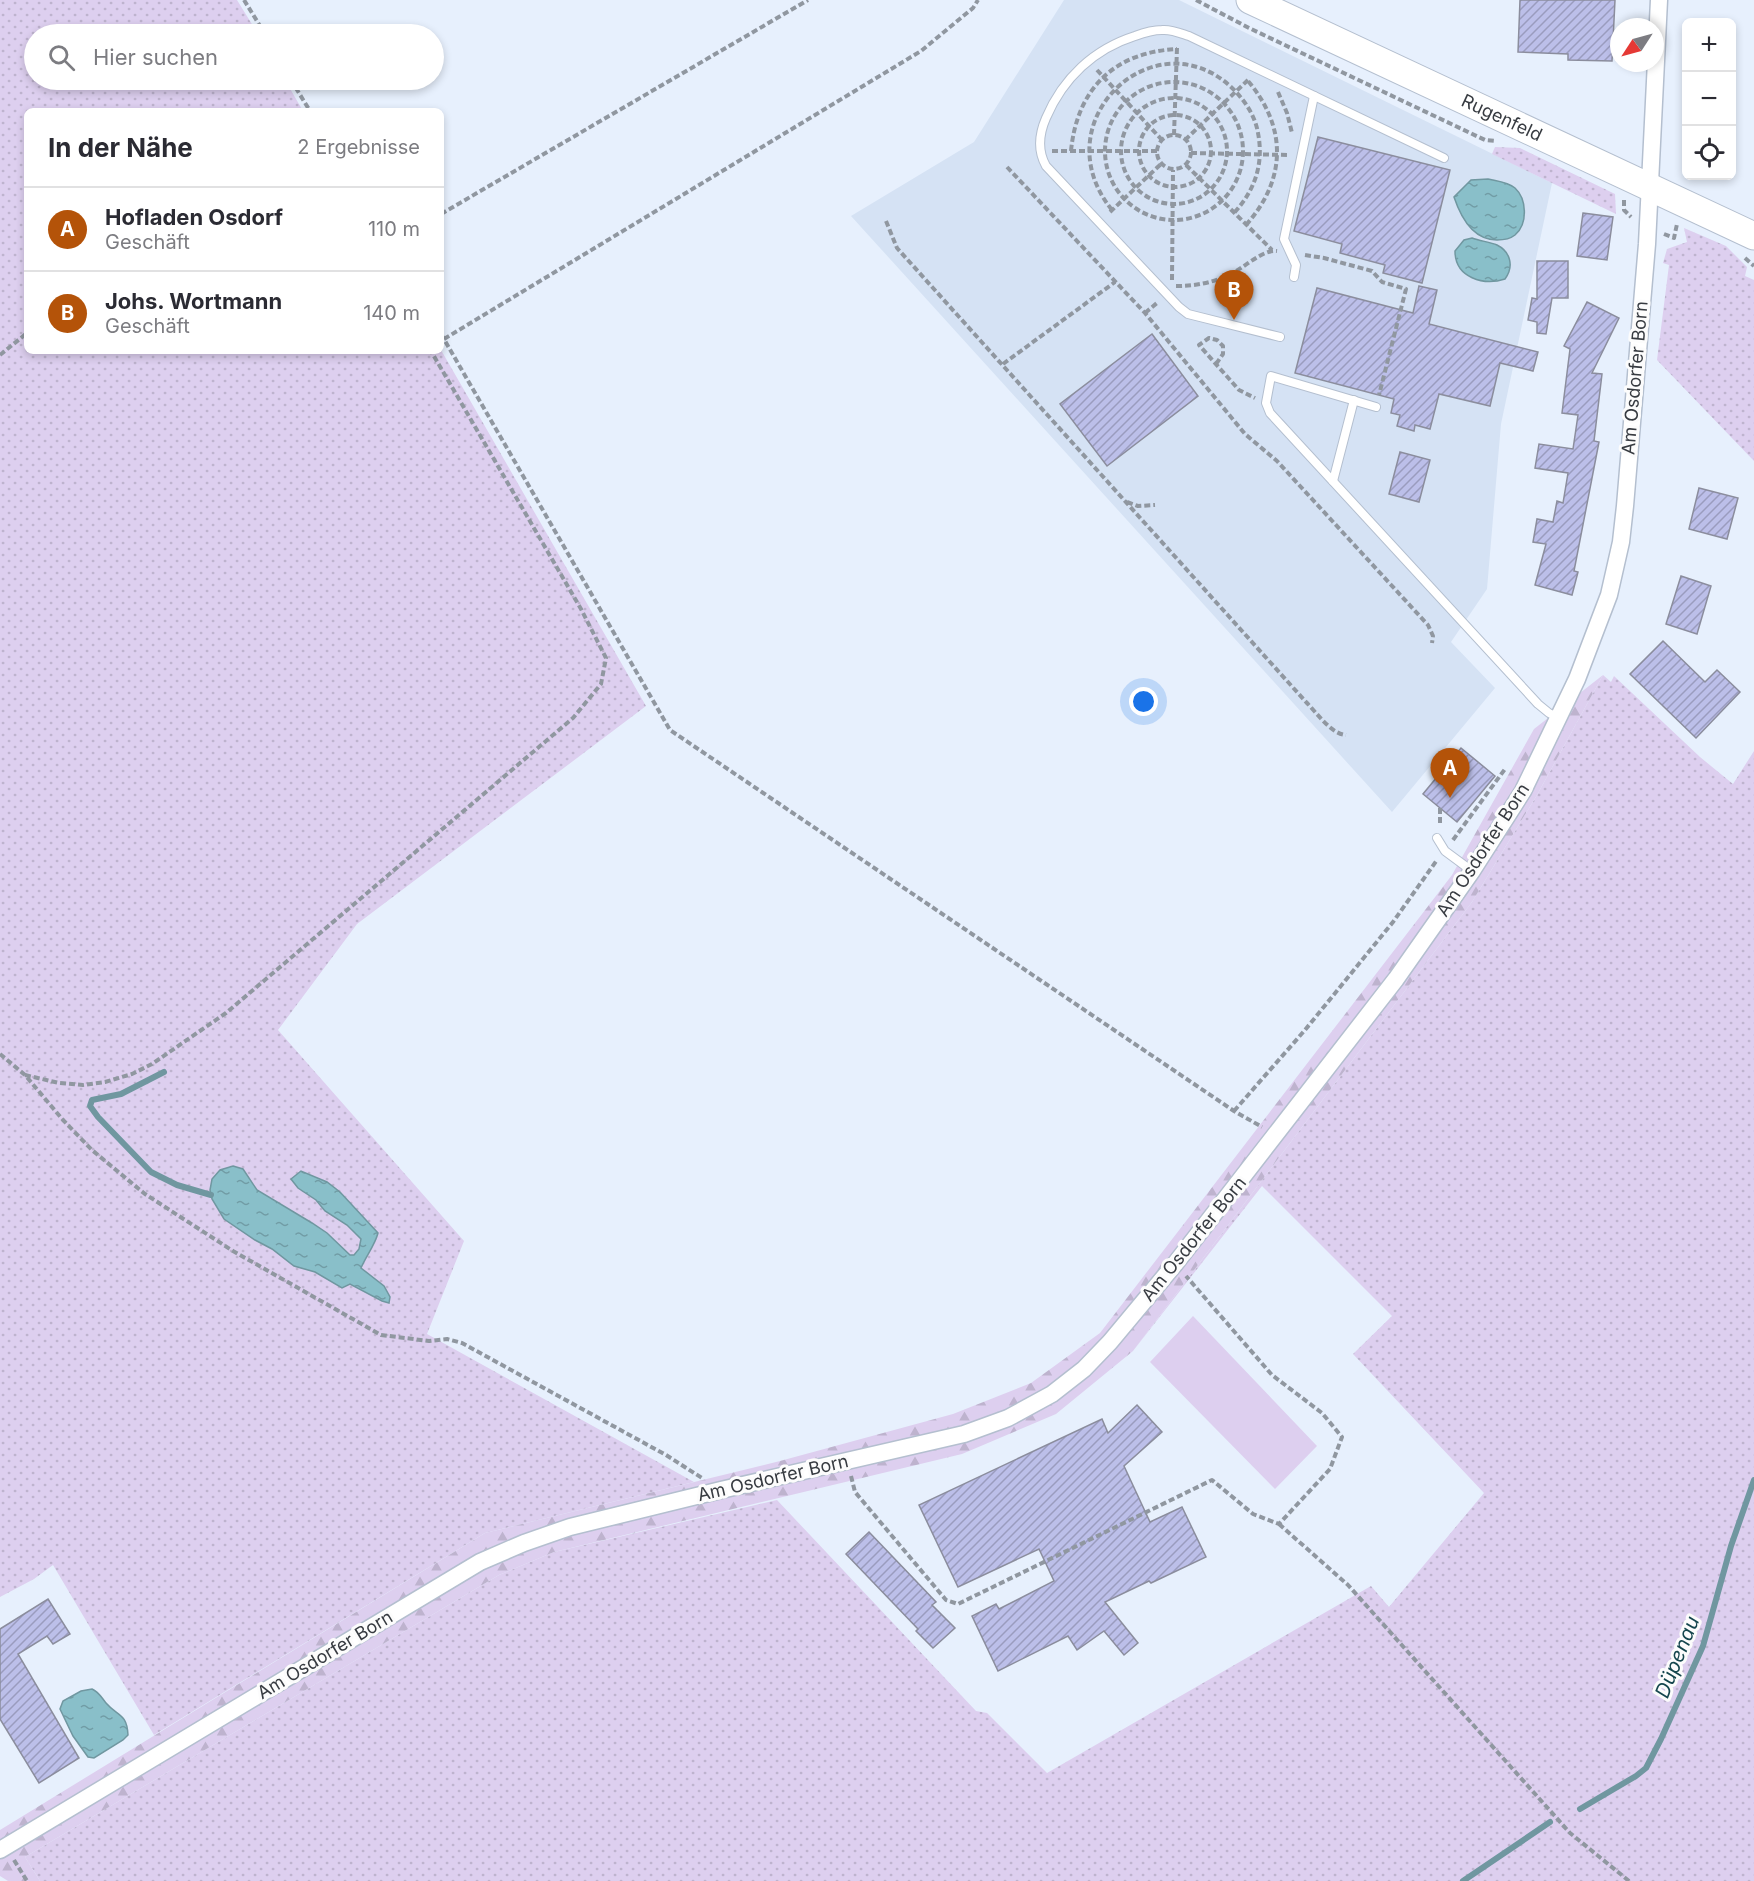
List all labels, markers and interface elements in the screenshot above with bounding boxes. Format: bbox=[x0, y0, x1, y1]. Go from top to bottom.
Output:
north arrow bbox=[1610, 18, 1664, 72]
map controls bbox=[1682, 18, 1736, 180]
button: + bbox=[1682, 18, 1736, 72]
search box bbox=[24, 24, 444, 90]
icon: search bbox=[45, 41, 78, 74]
text: Hier suchen bbox=[93, 44, 218, 70]
button: − bbox=[1682, 72, 1736, 126]
street label: Rugenfeld bbox=[1458, 90, 1546, 145]
button: locate bbox=[1682, 126, 1736, 180]
text: In der Nähe bbox=[48, 132, 193, 163]
text: 2 Ergebnisse bbox=[297, 135, 420, 159]
text: Hofladen Osdorf bbox=[105, 204, 283, 230]
text: A bbox=[60, 217, 75, 241]
text: 110 m bbox=[368, 217, 420, 241]
text: Geschäft bbox=[105, 230, 190, 254]
pin: B bbox=[1214, 270, 1254, 320]
text: Johs. Wortmann bbox=[105, 288, 282, 314]
street label: Am Osdorfer Born bbox=[1617, 300, 1652, 456]
text: B bbox=[61, 301, 74, 325]
text: 140 m bbox=[363, 301, 420, 325]
text: Geschäft bbox=[105, 314, 190, 338]
your location bbox=[1129, 687, 1158, 716]
pin: A bbox=[1430, 748, 1470, 798]
street label: Am Osdorfer Born bbox=[1432, 779, 1533, 920]
street label: Am Osdorfer Born bbox=[1137, 1172, 1250, 1305]
street label: Am Osdorfer Born bbox=[695, 1450, 850, 1505]
street label: Am Osdorfer Born bbox=[253, 1606, 396, 1703]
water label: Düpenau bbox=[1650, 1612, 1704, 1701]

